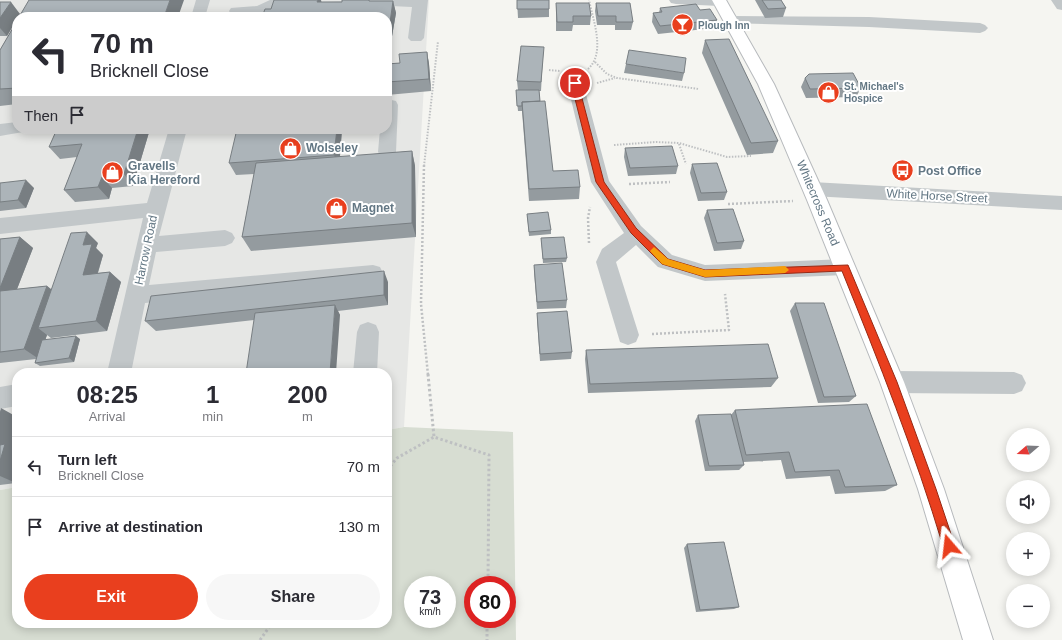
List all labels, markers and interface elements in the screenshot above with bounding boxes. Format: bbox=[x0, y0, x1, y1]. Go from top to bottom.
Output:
bar icon: Plough Inn bbox=[670, 12, 696, 38]
place label: Plough Inn bbox=[698, 20, 750, 31]
icon: left bbox=[24, 28, 76, 80]
text: 70 m bbox=[90, 28, 154, 59]
text: Bricknell Close bbox=[90, 61, 209, 81]
pin bbox=[558, 66, 592, 100]
icon: arrive bbox=[564, 72, 586, 94]
shop icon: St. Michael's Hospice bbox=[815, 79, 841, 105]
place label: St. Michael's Hospice bbox=[844, 81, 905, 104]
icon: arrive bbox=[66, 104, 88, 126]
text: Then bbox=[24, 107, 58, 124]
shop icon: Wolseley bbox=[278, 135, 304, 161]
place label: Wolseley bbox=[306, 141, 358, 155]
street label: Whitecross Road bbox=[794, 158, 842, 248]
bus stop icon: Post Office bbox=[890, 158, 916, 184]
place label: Gravells Kia Hereford bbox=[128, 159, 200, 187]
shop icon: Gravells Kia Hereford bbox=[99, 160, 125, 186]
place label: Post Office bbox=[918, 164, 982, 178]
street label: White Horse Street bbox=[886, 186, 989, 206]
shop icon: Magnet bbox=[324, 195, 350, 221]
place label: Magnet bbox=[352, 201, 394, 215]
street label: Harrow Road bbox=[132, 214, 160, 286]
text: 08:25 bbox=[76, 381, 138, 408]
text: 1 bbox=[206, 381, 219, 408]
text: 200 bbox=[288, 381, 328, 408]
text: Arrival bbox=[89, 409, 126, 424]
text: min bbox=[202, 409, 223, 424]
text: m bbox=[302, 409, 313, 424]
north arrow bbox=[1006, 428, 1050, 472]
map controls bbox=[1006, 428, 1050, 628]
text: Turn left bbox=[58, 451, 117, 468]
icon: left bbox=[24, 456, 46, 478]
text: 70 m bbox=[347, 458, 380, 475]
text: Bricknell Close bbox=[58, 468, 144, 483]
button: sound bbox=[1006, 480, 1050, 524]
icon: arrive bbox=[24, 516, 46, 538]
text: Arrive at destination bbox=[58, 518, 203, 535]
text: 130 m bbox=[338, 518, 380, 535]
position arrow bbox=[928, 525, 970, 567]
button: + bbox=[1006, 532, 1050, 576]
button: Exit bbox=[24, 574, 198, 620]
button: Share bbox=[206, 574, 380, 620]
speed limit sign: 80 bbox=[464, 576, 516, 628]
button: − bbox=[1006, 584, 1050, 628]
text: 73 bbox=[419, 586, 441, 608]
text: km/h bbox=[419, 606, 441, 617]

